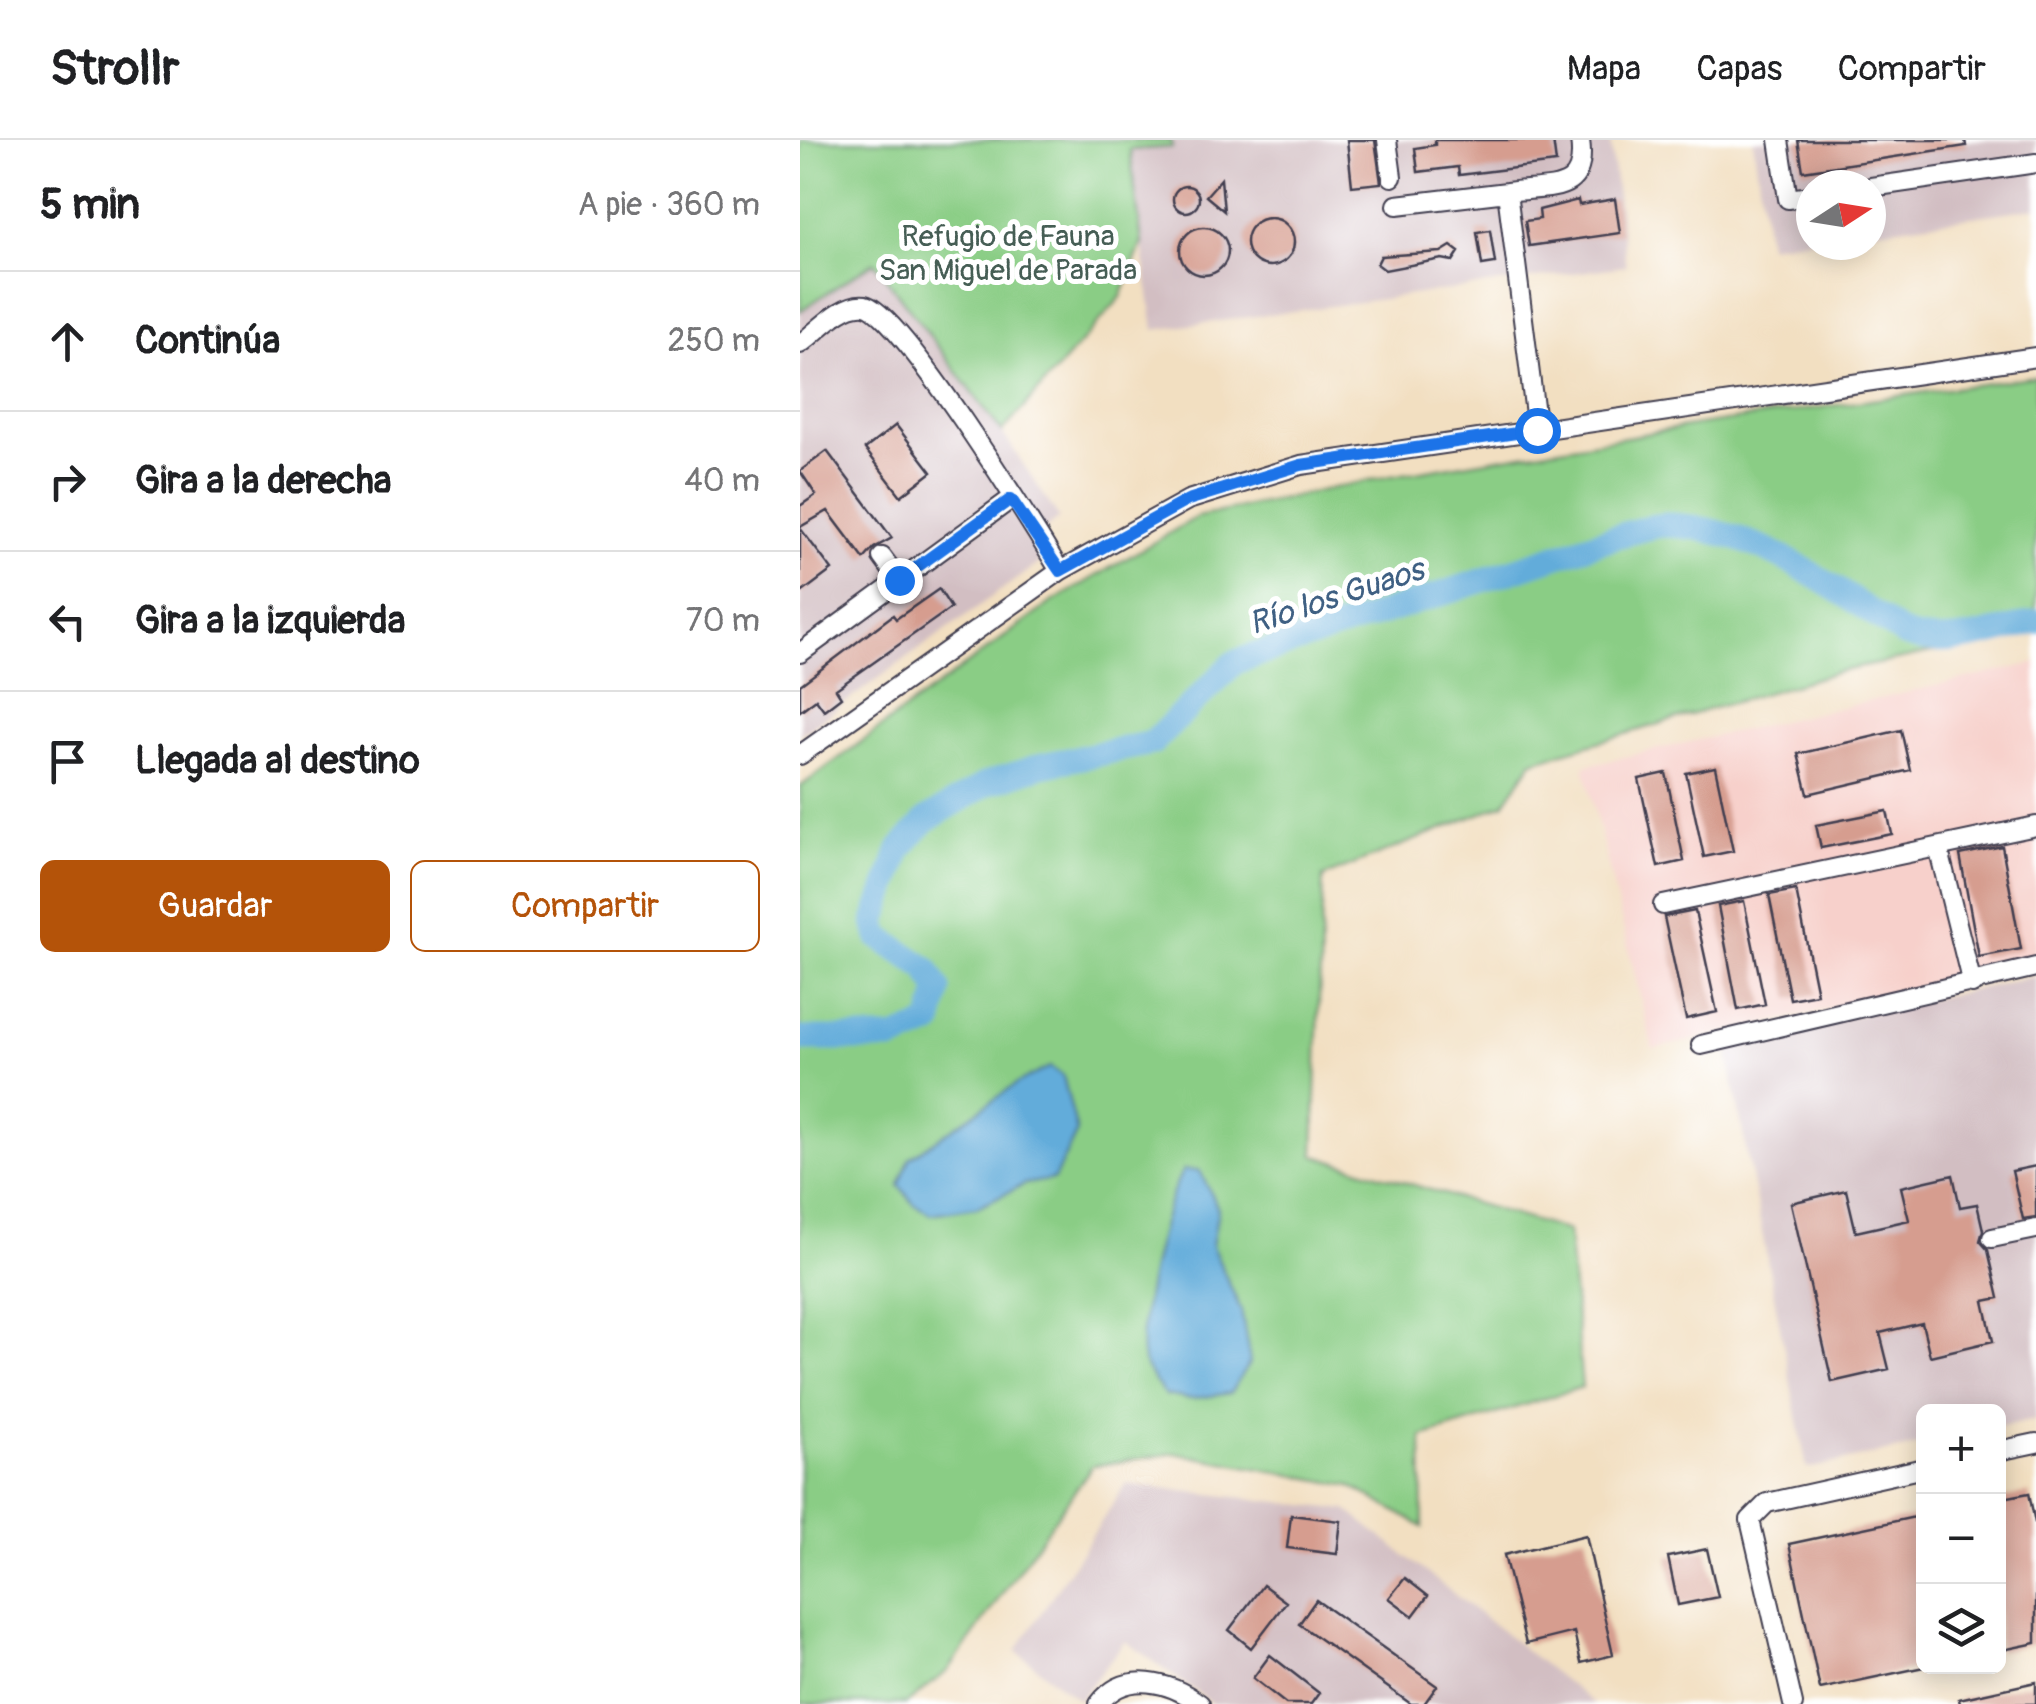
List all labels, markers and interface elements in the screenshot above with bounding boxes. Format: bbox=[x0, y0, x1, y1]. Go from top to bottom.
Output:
text: Strollr bbox=[50, 39, 179, 99]
text: Mapa bbox=[1567, 47, 1641, 91]
text: Capas bbox=[1696, 47, 1782, 91]
text: Compartir bbox=[1837, 47, 1986, 91]
north arrow bbox=[1796, 170, 1886, 260]
text: 5 min bbox=[40, 179, 140, 231]
text: A pie · 360 m bbox=[578, 185, 760, 225]
park label: Refugio de Fauna San Miguel de Parada bbox=[879, 218, 1137, 289]
icon: ahead bbox=[40, 314, 95, 369]
text: Continúa bbox=[135, 317, 280, 365]
text: 250 m bbox=[668, 321, 760, 361]
route start bbox=[1515, 408, 1561, 454]
icon: right bbox=[40, 454, 95, 509]
text: Gira a la derecha bbox=[135, 457, 391, 505]
text: 40 m bbox=[684, 461, 760, 501]
water label: Río los Guaos bbox=[1244, 549, 1432, 644]
route end bbox=[877, 558, 923, 604]
icon: left bbox=[40, 594, 95, 649]
text: Gira a la izquierda bbox=[135, 597, 405, 645]
text: 70 m bbox=[686, 601, 760, 641]
icon: arrive bbox=[40, 734, 95, 789]
text: Llegada al destino bbox=[135, 737, 420, 785]
button: Guardar bbox=[40, 860, 390, 952]
button: Compartir bbox=[410, 860, 760, 952]
map controls bbox=[1916, 1404, 2006, 1674]
button: + bbox=[1916, 1404, 2006, 1494]
button: − bbox=[1916, 1494, 2006, 1584]
button: layers bbox=[1916, 1584, 2006, 1674]

